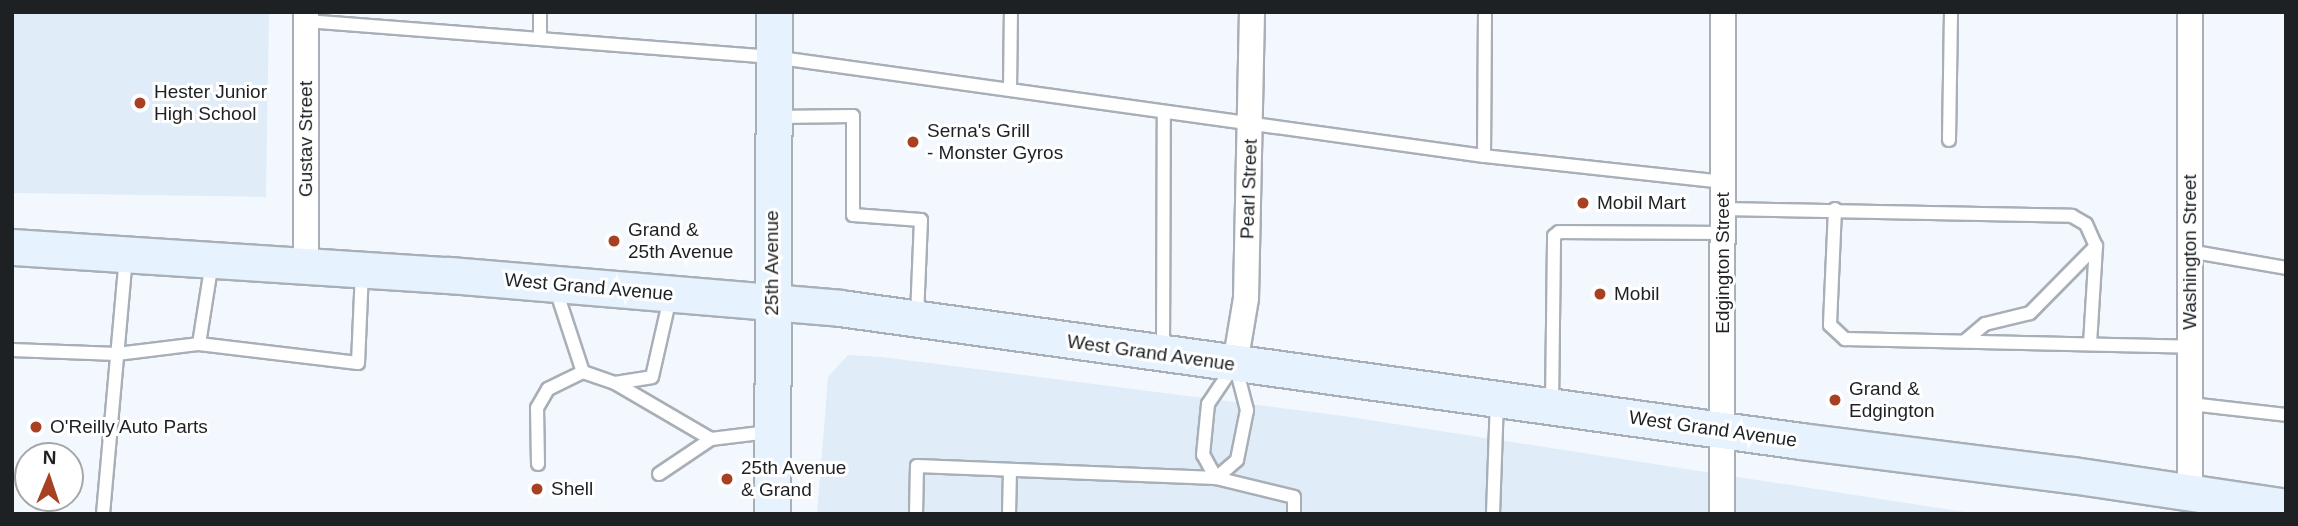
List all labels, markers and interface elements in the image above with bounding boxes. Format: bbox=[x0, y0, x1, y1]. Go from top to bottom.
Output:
place label: Hester Junior High School bbox=[154, 81, 267, 125]
street label: Gustav Street bbox=[295, 81, 317, 197]
marker: Hester Junior High School bbox=[132, 95, 148, 111]
place label: Serna's Grill - Monster Gyros bbox=[927, 120, 1063, 164]
marker: Serna's Grill - Monster Gyros bbox=[905, 134, 921, 150]
street label: Pearl Street bbox=[1236, 138, 1262, 240]
street label: Washington Street bbox=[2179, 174, 2201, 330]
place label: Mobil Mart bbox=[1597, 192, 1686, 214]
street label: Edgington Street bbox=[1712, 192, 1734, 334]
marker: Mobil Mart bbox=[1575, 195, 1591, 211]
street label: 25th Avenue bbox=[761, 210, 783, 316]
place label: Grand & 25th Avenue bbox=[628, 219, 734, 263]
marker: Grand & 25th Avenue bbox=[606, 233, 622, 249]
street label: West Grand Avenue bbox=[503, 268, 675, 306]
place label: Mobil bbox=[1614, 283, 1659, 305]
marker: Mobil bbox=[1592, 286, 1608, 302]
street label: West Grand Avenue bbox=[1065, 330, 1237, 376]
place label: Grand & Edgington bbox=[1849, 378, 1935, 422]
marker: Grand & Edgington bbox=[1827, 392, 1843, 408]
street label: West Grand Avenue bbox=[1627, 406, 1799, 452]
place label: O'Reilly Auto Parts bbox=[50, 416, 209, 438]
marker: O'Reilly Auto Parts bbox=[28, 419, 44, 435]
north arrow bbox=[14, 442, 84, 512]
text: N bbox=[42, 447, 57, 468]
place label: 25th Avenue & Grand bbox=[741, 457, 847, 501]
marker: 25th Avenue & Grand bbox=[719, 471, 735, 487]
place label: Shell bbox=[551, 478, 593, 500]
marker: Shell bbox=[529, 481, 545, 497]

